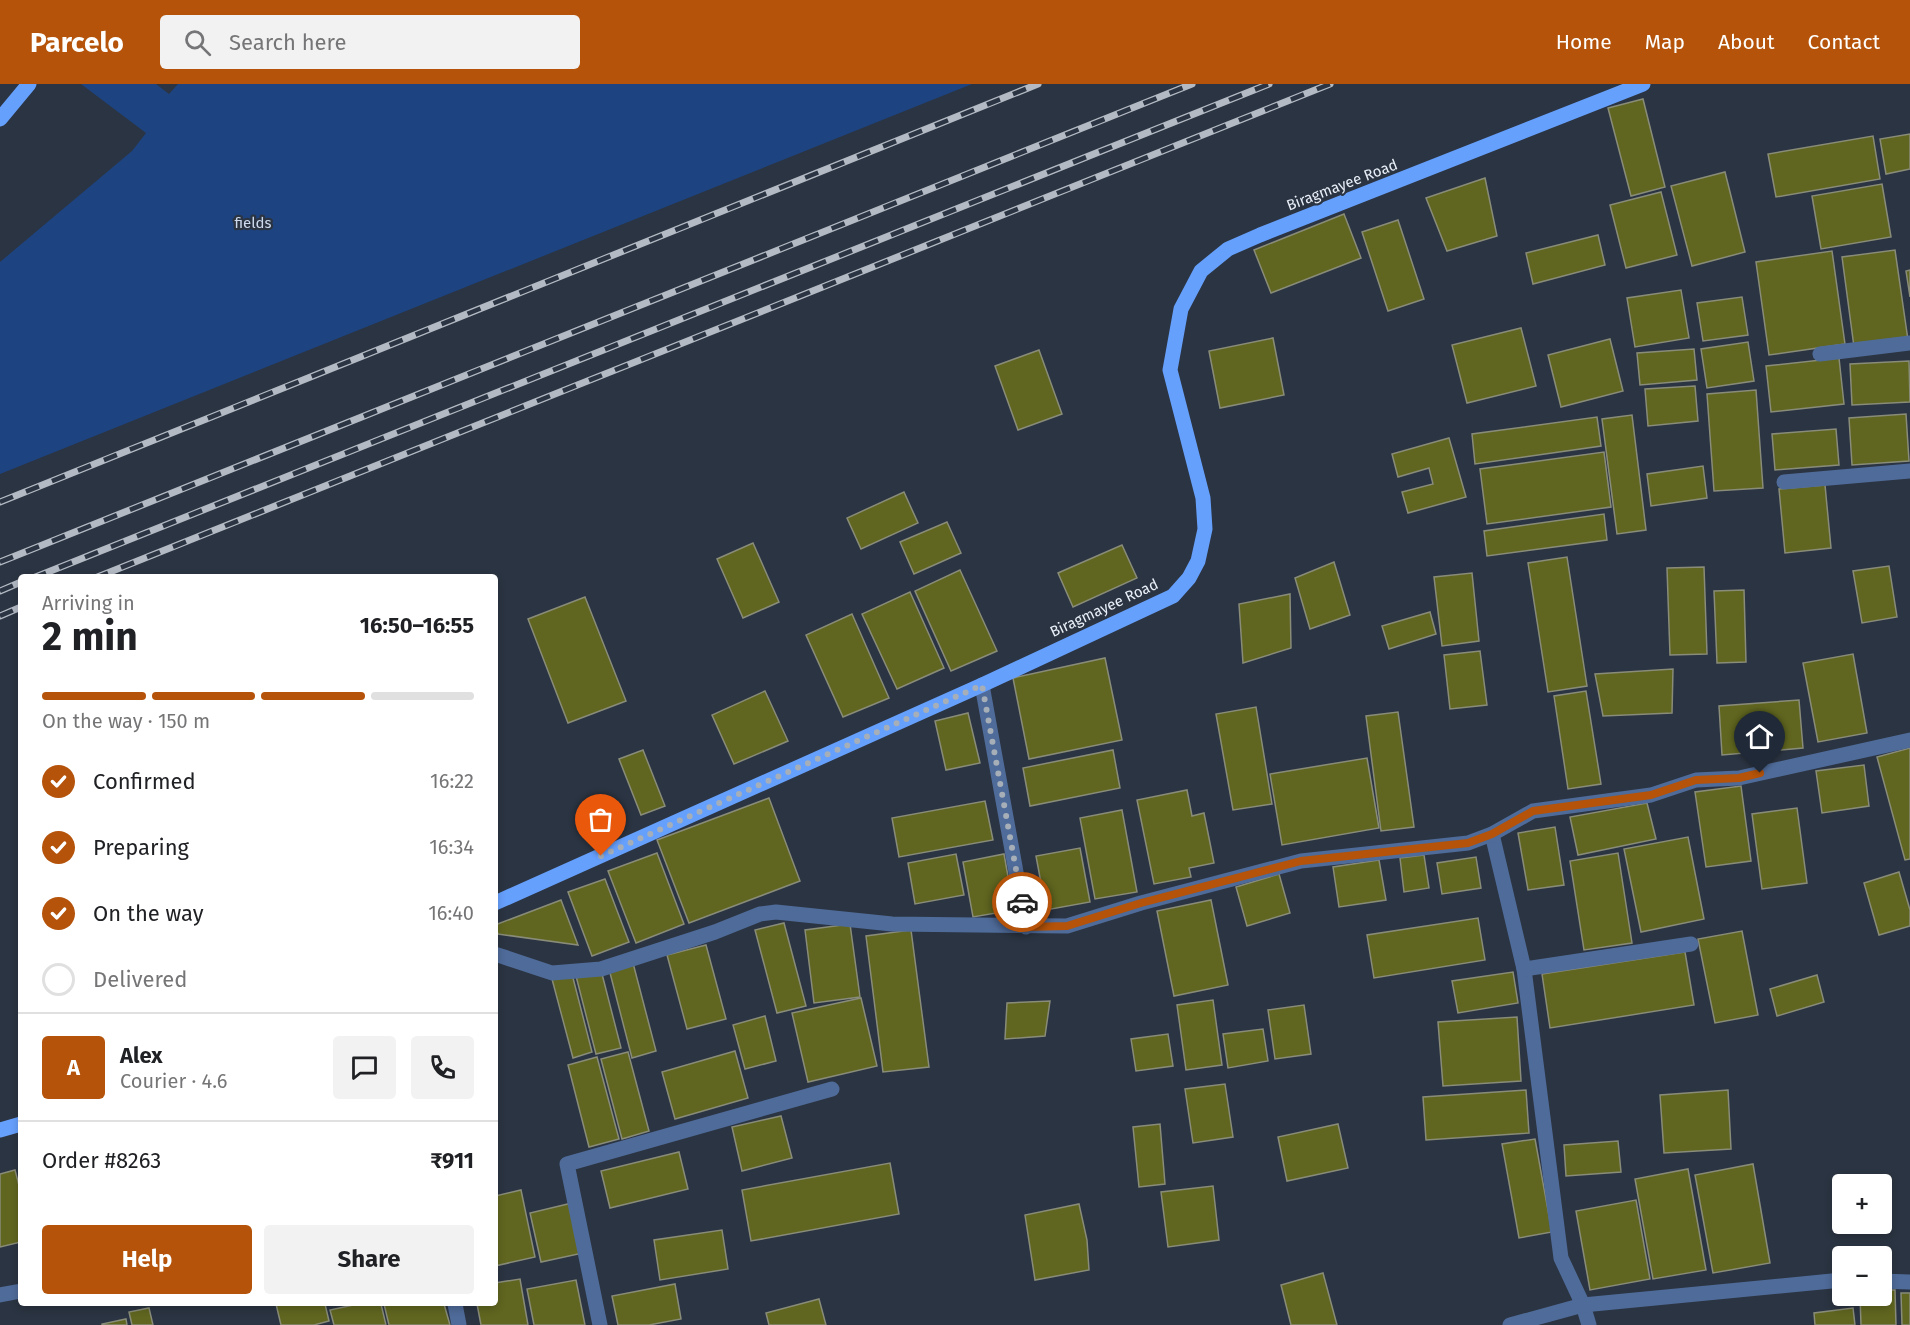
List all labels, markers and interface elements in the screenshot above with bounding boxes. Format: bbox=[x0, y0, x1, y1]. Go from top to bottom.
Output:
search box bbox=[160, 15, 580, 69]
text: Parcelo bbox=[30, 26, 124, 59]
icon: search bbox=[181, 26, 214, 59]
text: Search here bbox=[229, 29, 346, 56]
text: Home bbox=[1556, 29, 1612, 55]
text: Map bbox=[1645, 29, 1685, 55]
text: About bbox=[1718, 29, 1775, 55]
text: Contact bbox=[1808, 29, 1880, 55]
street label: Biragmayee Road bbox=[1284, 156, 1400, 214]
park label: fields bbox=[234, 214, 272, 232]
street label: Biragmayee Road bbox=[1047, 575, 1161, 641]
text: Arriving in bbox=[42, 591, 135, 615]
text: 16:50–16:55 bbox=[360, 612, 474, 639]
text: 2 min bbox=[42, 614, 138, 660]
text: On the way · 150 m bbox=[42, 709, 210, 733]
pin bbox=[1734, 711, 1785, 773]
icon: home bbox=[1743, 720, 1776, 753]
icon: check bbox=[42, 765, 75, 798]
text: Confirmed bbox=[93, 768, 196, 795]
text: 16:22 bbox=[430, 769, 474, 793]
pin bbox=[575, 794, 626, 856]
icon: bag bbox=[584, 803, 617, 836]
icon: check bbox=[42, 831, 75, 864]
text: Preparing bbox=[93, 834, 189, 861]
text: 16:34 bbox=[429, 835, 474, 859]
courier bbox=[992, 872, 1052, 932]
icon: car bbox=[1006, 886, 1039, 919]
icon: check bbox=[42, 897, 75, 930]
text: On the way bbox=[93, 900, 204, 927]
text: 16:40 bbox=[428, 901, 474, 925]
text: Delivered bbox=[93, 966, 188, 993]
button: chat bbox=[333, 1036, 396, 1099]
button: phone bbox=[411, 1036, 474, 1099]
text: Alex bbox=[120, 1042, 163, 1069]
text: A bbox=[67, 1054, 80, 1081]
text: Courier · 4.6 bbox=[120, 1069, 227, 1093]
text: Order #8263 bbox=[42, 1147, 161, 1174]
text: ₹911 bbox=[430, 1147, 474, 1174]
map controls bbox=[1832, 1174, 1892, 1306]
button: + bbox=[1832, 1174, 1892, 1234]
button: Help bbox=[42, 1225, 252, 1294]
button: Share bbox=[264, 1225, 474, 1294]
button: − bbox=[1832, 1246, 1892, 1306]

